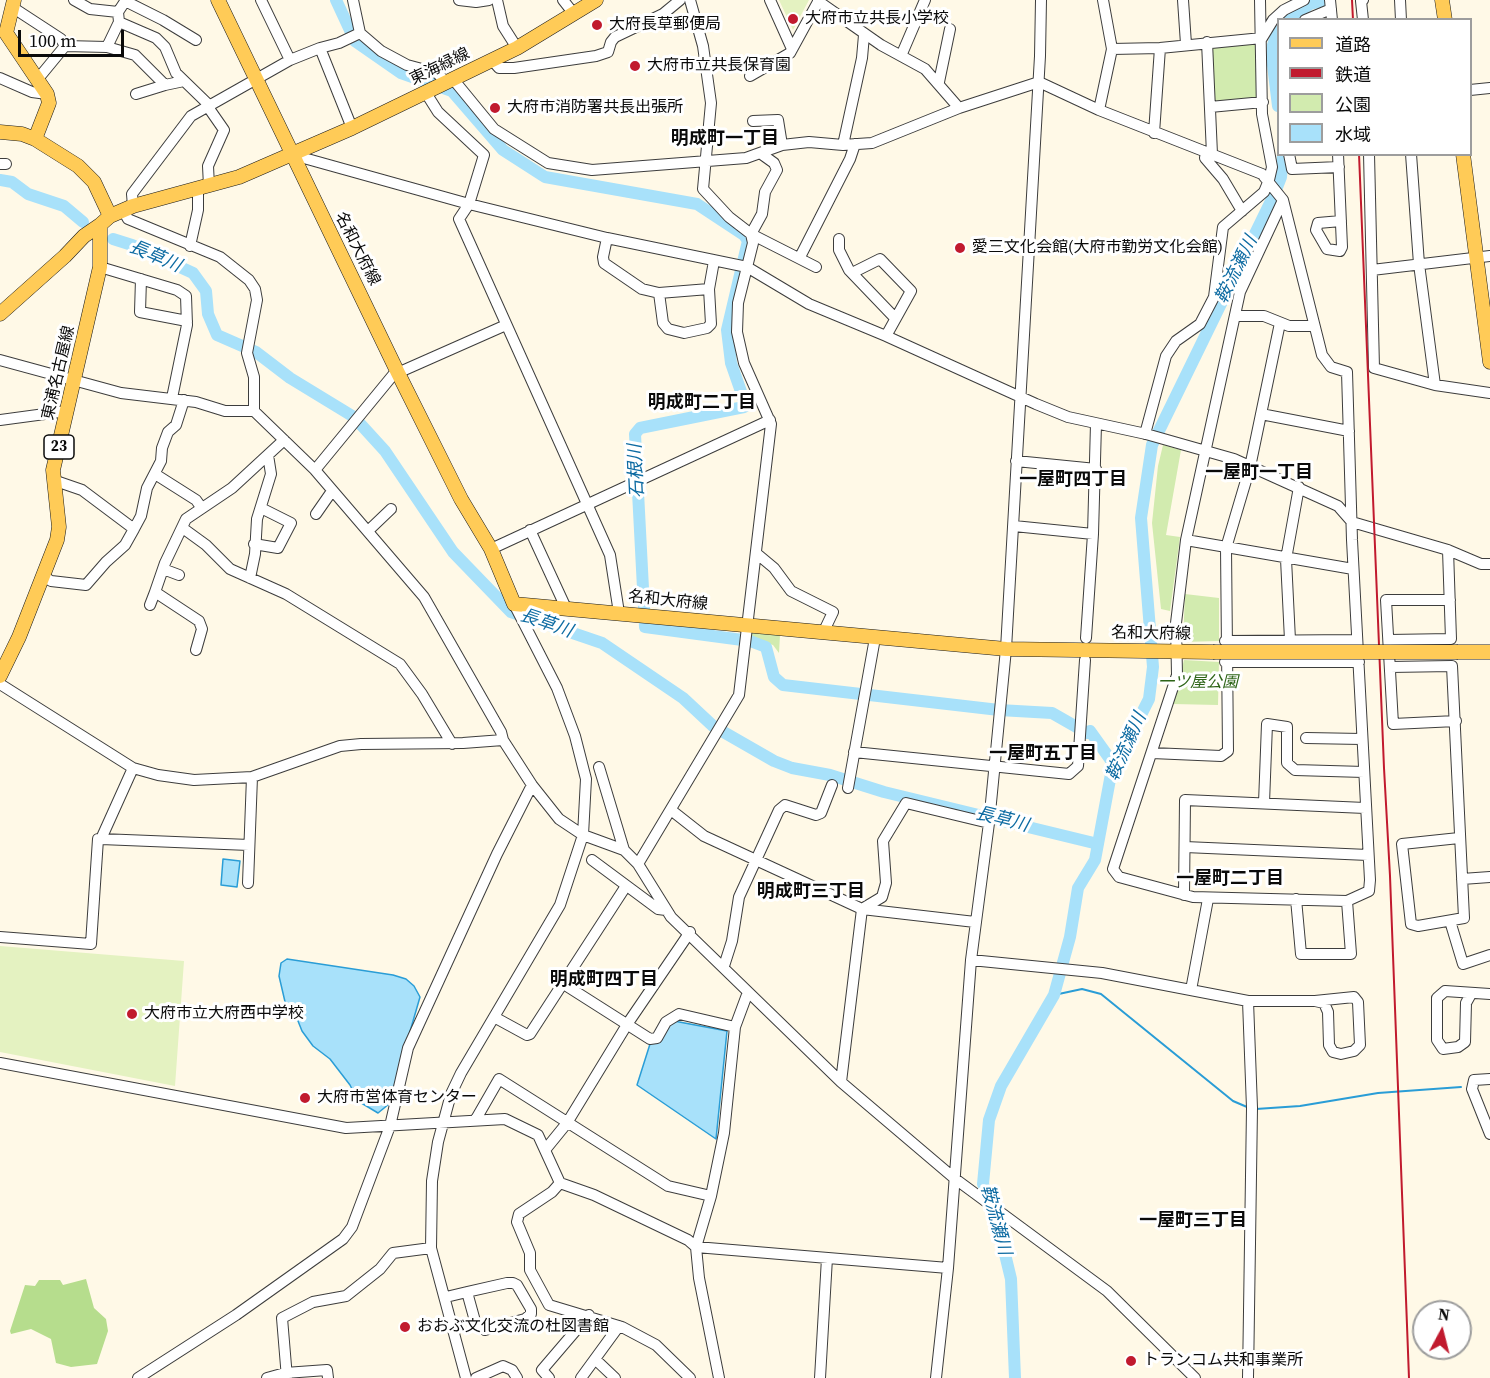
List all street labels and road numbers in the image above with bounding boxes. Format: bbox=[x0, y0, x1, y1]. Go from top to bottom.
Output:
street label: 東海緑線 bbox=[407, 44, 473, 90]
street label: 名和大府線 bbox=[330, 209, 384, 289]
street label: 東浦名古屋線 bbox=[39, 324, 79, 422]
road number: 23 bbox=[44, 435, 74, 459]
street label: 名和大府線 bbox=[627, 587, 709, 615]
street label: 名和大府線 bbox=[1111, 624, 1191, 644]

